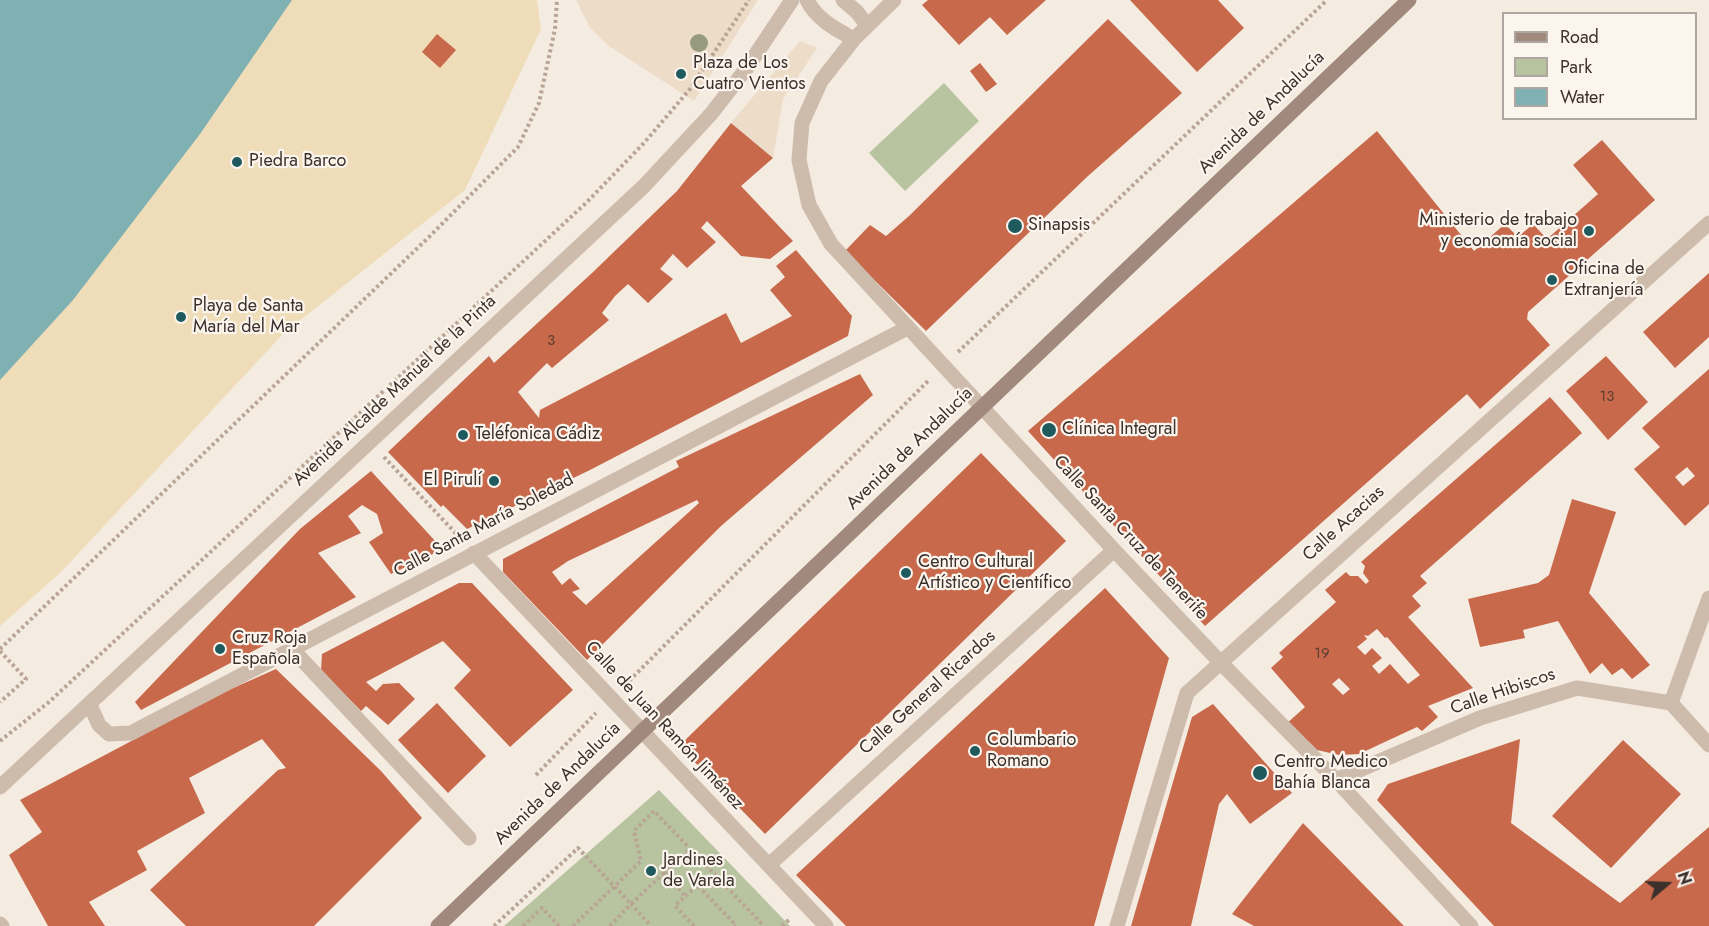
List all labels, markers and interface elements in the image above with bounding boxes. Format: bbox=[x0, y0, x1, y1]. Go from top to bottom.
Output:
legend bbox=[1502, 12, 1697, 120]
text: Road bbox=[1560, 24, 1599, 50]
street label: Avenida de Andalucía bbox=[1194, 47, 1330, 179]
place label: Plaza de Los Cuatro Vientos bbox=[693, 53, 806, 96]
text: Park bbox=[1560, 54, 1592, 80]
marker: Plaza de Los Cuatro Vientos bbox=[674, 67, 688, 81]
text: Water bbox=[1560, 84, 1604, 110]
place label: Piedra Barco bbox=[249, 151, 346, 173]
marker: Piedra Barco bbox=[230, 155, 244, 169]
place label: Ministerio de trabajo y economía social bbox=[1419, 210, 1577, 252]
place label: Sinapsis bbox=[1028, 215, 1090, 237]
marker: Sinapsis bbox=[1006, 217, 1024, 235]
marker: Ministerio de trabajo y economía social bbox=[1582, 224, 1596, 238]
place label: Oficina de Extranjería bbox=[1564, 259, 1644, 302]
marker: Oficina de Extranjería bbox=[1545, 273, 1559, 287]
street label: Avenida Alcalde Manuel de la Pinta bbox=[289, 291, 501, 491]
place label: Playa de Santa María del Mar bbox=[193, 296, 303, 338]
marker: Playa de Santa María del Mar bbox=[174, 310, 188, 324]
house number: 3 bbox=[547, 332, 555, 350]
street label: Avenida de Andalucía bbox=[842, 383, 978, 515]
house number: 13 bbox=[1600, 388, 1614, 406]
place label: Clínica Integral bbox=[1062, 419, 1177, 441]
marker: Clínica Integral bbox=[1040, 421, 1058, 439]
place label: Teléfonica Cádiz bbox=[475, 424, 600, 446]
marker: Teléfonica Cádiz bbox=[456, 428, 470, 442]
street label: Calle Santa Cruz de Tenerife bbox=[1048, 451, 1212, 625]
street label: Calle Santa María Soledad bbox=[390, 469, 578, 583]
place label: El Pirulí bbox=[424, 470, 482, 492]
marker: El Pirulí bbox=[487, 474, 501, 488]
street label: Calle Acacias bbox=[1299, 482, 1389, 566]
place label: Centro Cultural Artístico y Científico bbox=[918, 552, 1071, 594]
marker: Centro Cultural Artístico y Científico bbox=[899, 566, 913, 580]
street label: Calle General Ricardos bbox=[855, 626, 1001, 760]
place label: Cruz Roja Española bbox=[232, 628, 307, 670]
street label: Calle de Juan Ramón Jiménez bbox=[580, 637, 748, 815]
marker: Cruz Roja Española bbox=[213, 642, 227, 656]
house number: 19 bbox=[1314, 645, 1330, 663]
street label: Calle Hibiscos bbox=[1448, 664, 1558, 720]
street label: Avenida de Andalucía bbox=[490, 718, 626, 850]
place label: Columbario Romano bbox=[987, 730, 1076, 772]
marker: Columbario Romano bbox=[968, 744, 982, 758]
place label: Centro Medico Bahía Blanca bbox=[1274, 752, 1388, 795]
marker: Centro Medico Bahía Blanca bbox=[1251, 764, 1269, 782]
place label: Jardines de Varela bbox=[663, 850, 735, 892]
north arrow bbox=[1637, 854, 1697, 914]
marker: Jardines de Varela bbox=[644, 864, 658, 878]
text: N bbox=[1672, 868, 1697, 888]

